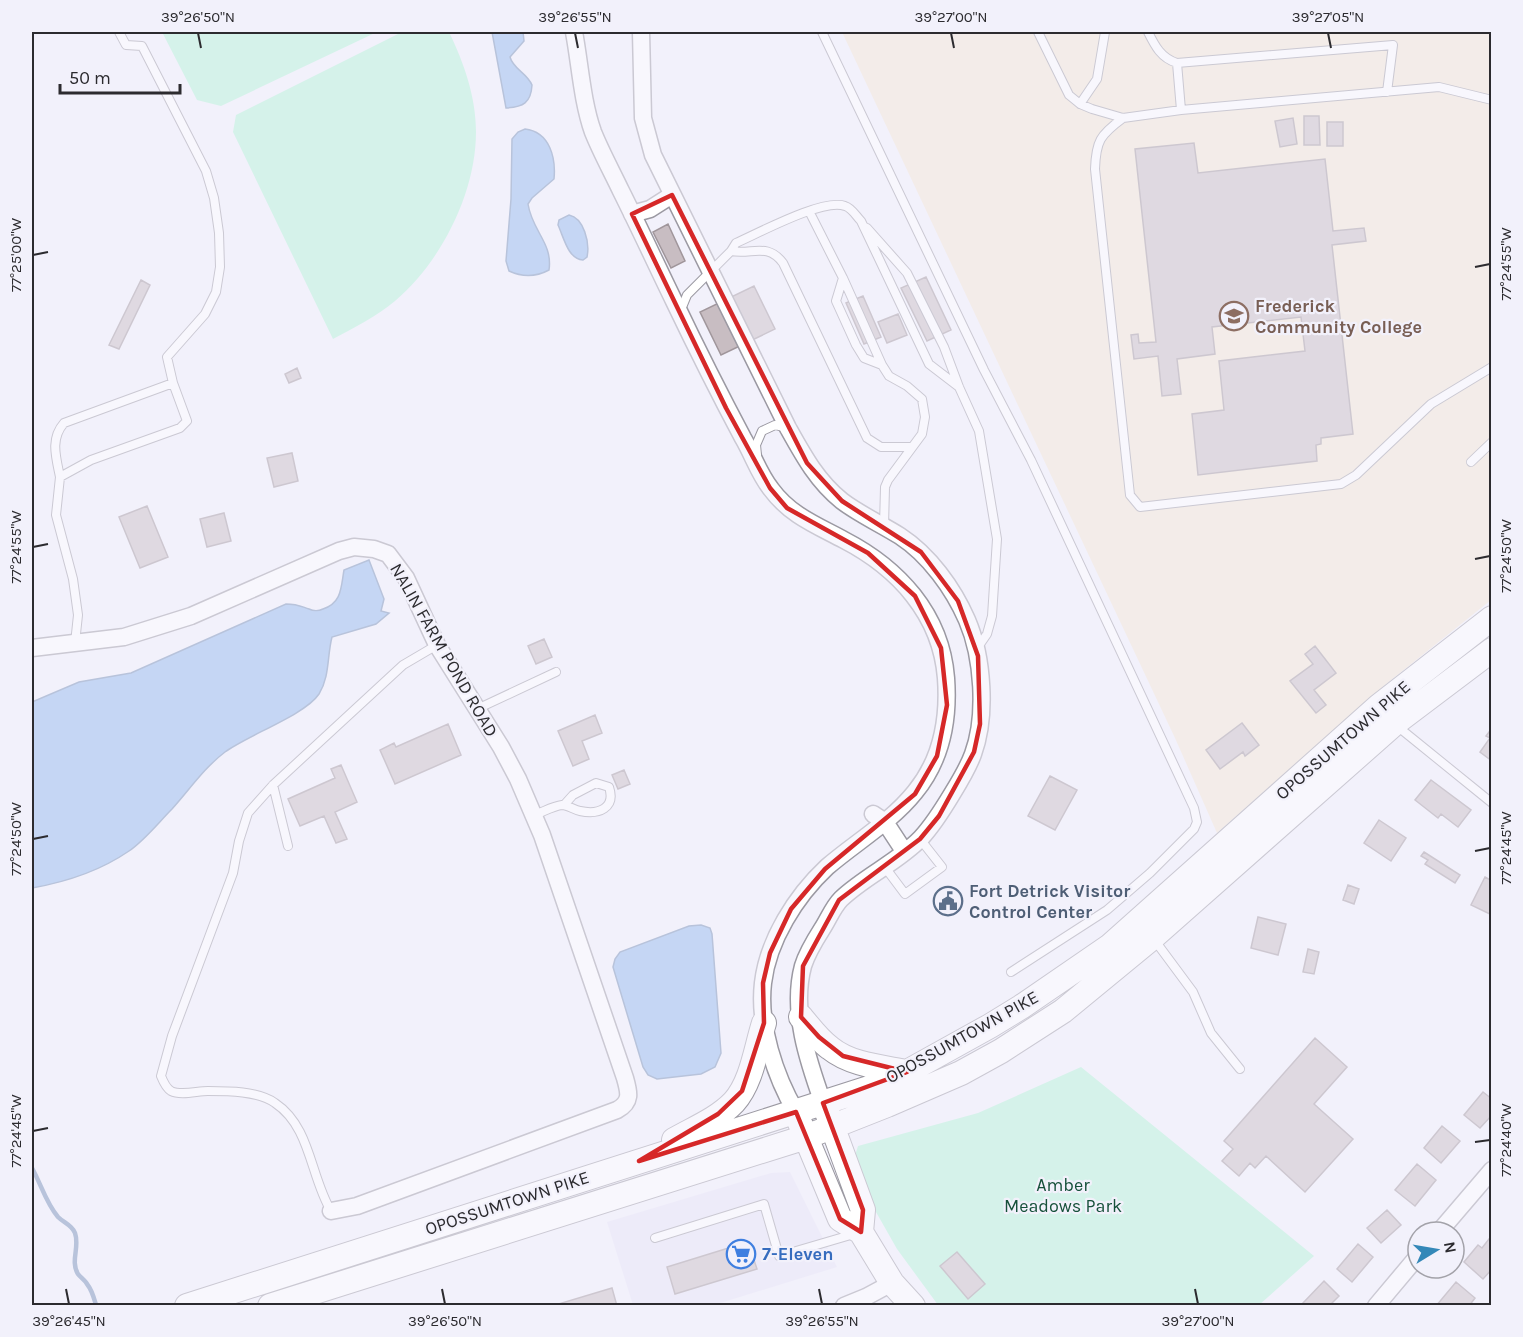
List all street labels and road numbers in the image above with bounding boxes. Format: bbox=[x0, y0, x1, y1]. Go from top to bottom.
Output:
street label: NALIN FARM POND ROAD bbox=[385, 559, 503, 741]
street label: OPOSSUMTOWN PIKE bbox=[1271, 675, 1415, 805]
street label: OPOSSUMTOWN PIKE bbox=[882, 986, 1042, 1088]
street label: OPOSSUMTOWN PIKE bbox=[422, 1166, 592, 1240]

